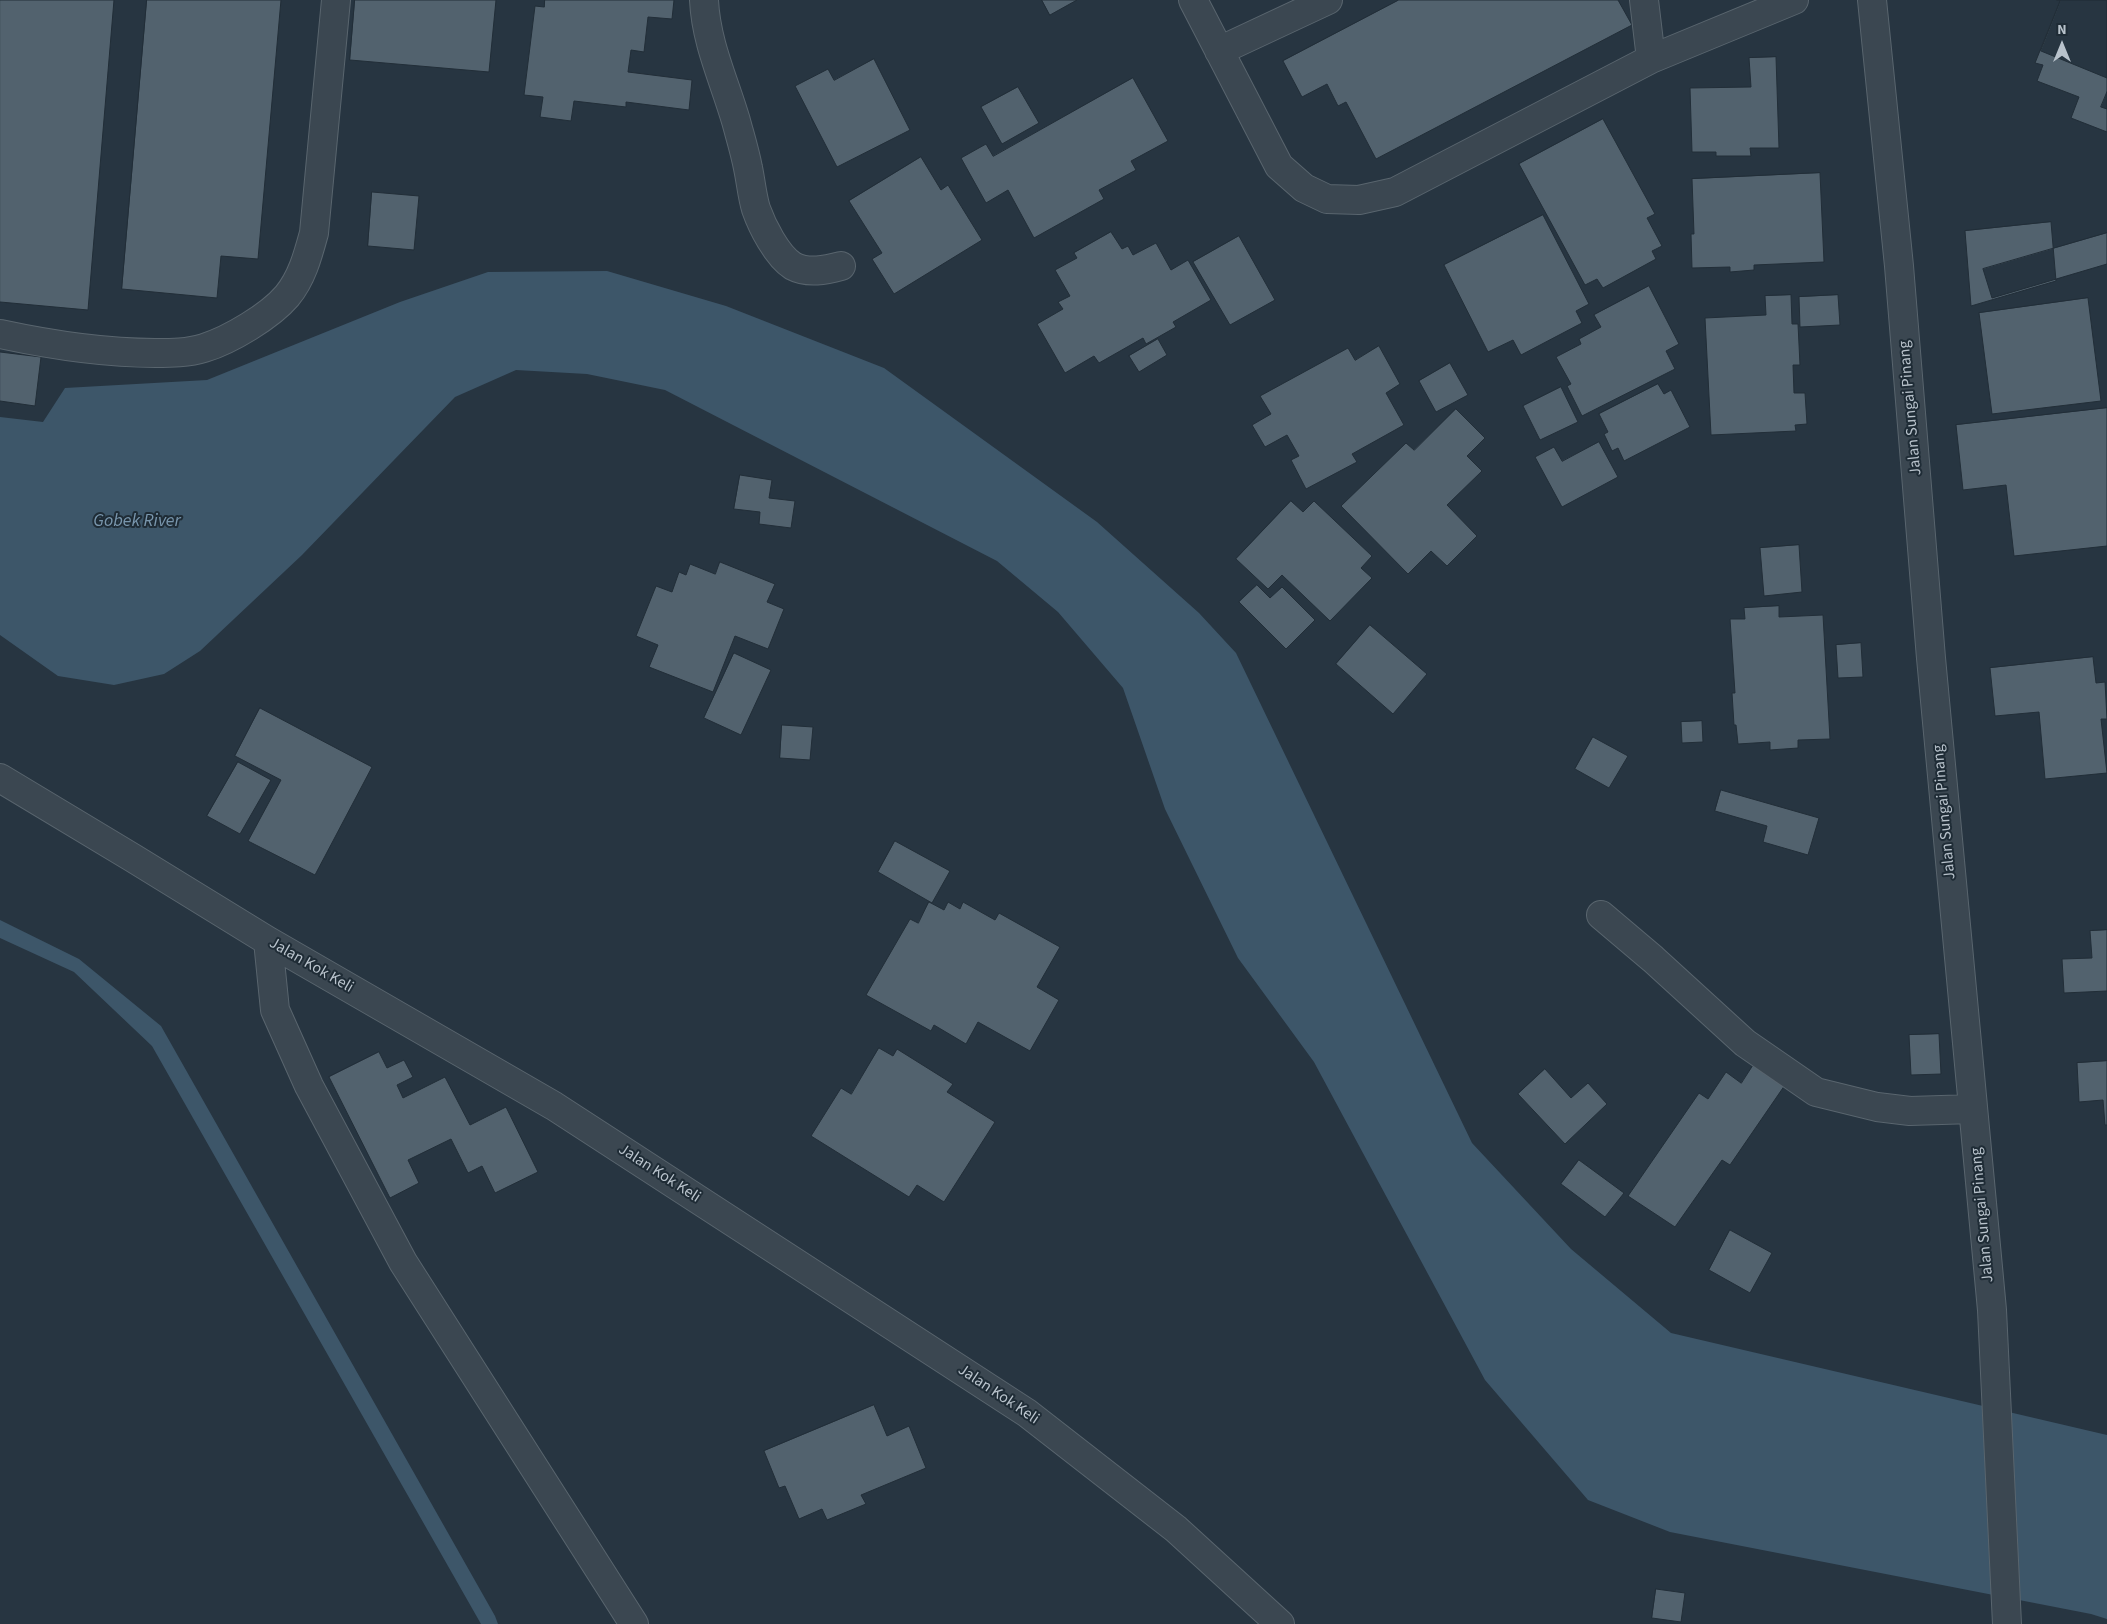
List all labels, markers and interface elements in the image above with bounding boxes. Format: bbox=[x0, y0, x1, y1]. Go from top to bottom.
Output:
north arrow bbox=[2037, 20, 2087, 70]
text: N bbox=[2057, 20, 2067, 40]
street label: Jalan Sungai Pinang bbox=[1896, 340, 1926, 476]
water label: Gobek River bbox=[93, 511, 181, 533]
street label: Jalan Sungai Pinang bbox=[1930, 744, 1960, 880]
street label: Jalan Kok Keli bbox=[266, 934, 356, 998]
street label: Jalan Kok Keli bbox=[614, 1140, 704, 1208]
street label: Jalan Sungai Pinang bbox=[1968, 1147, 1998, 1283]
street label: Jalan Kok Keli bbox=[954, 1361, 1042, 1429]

